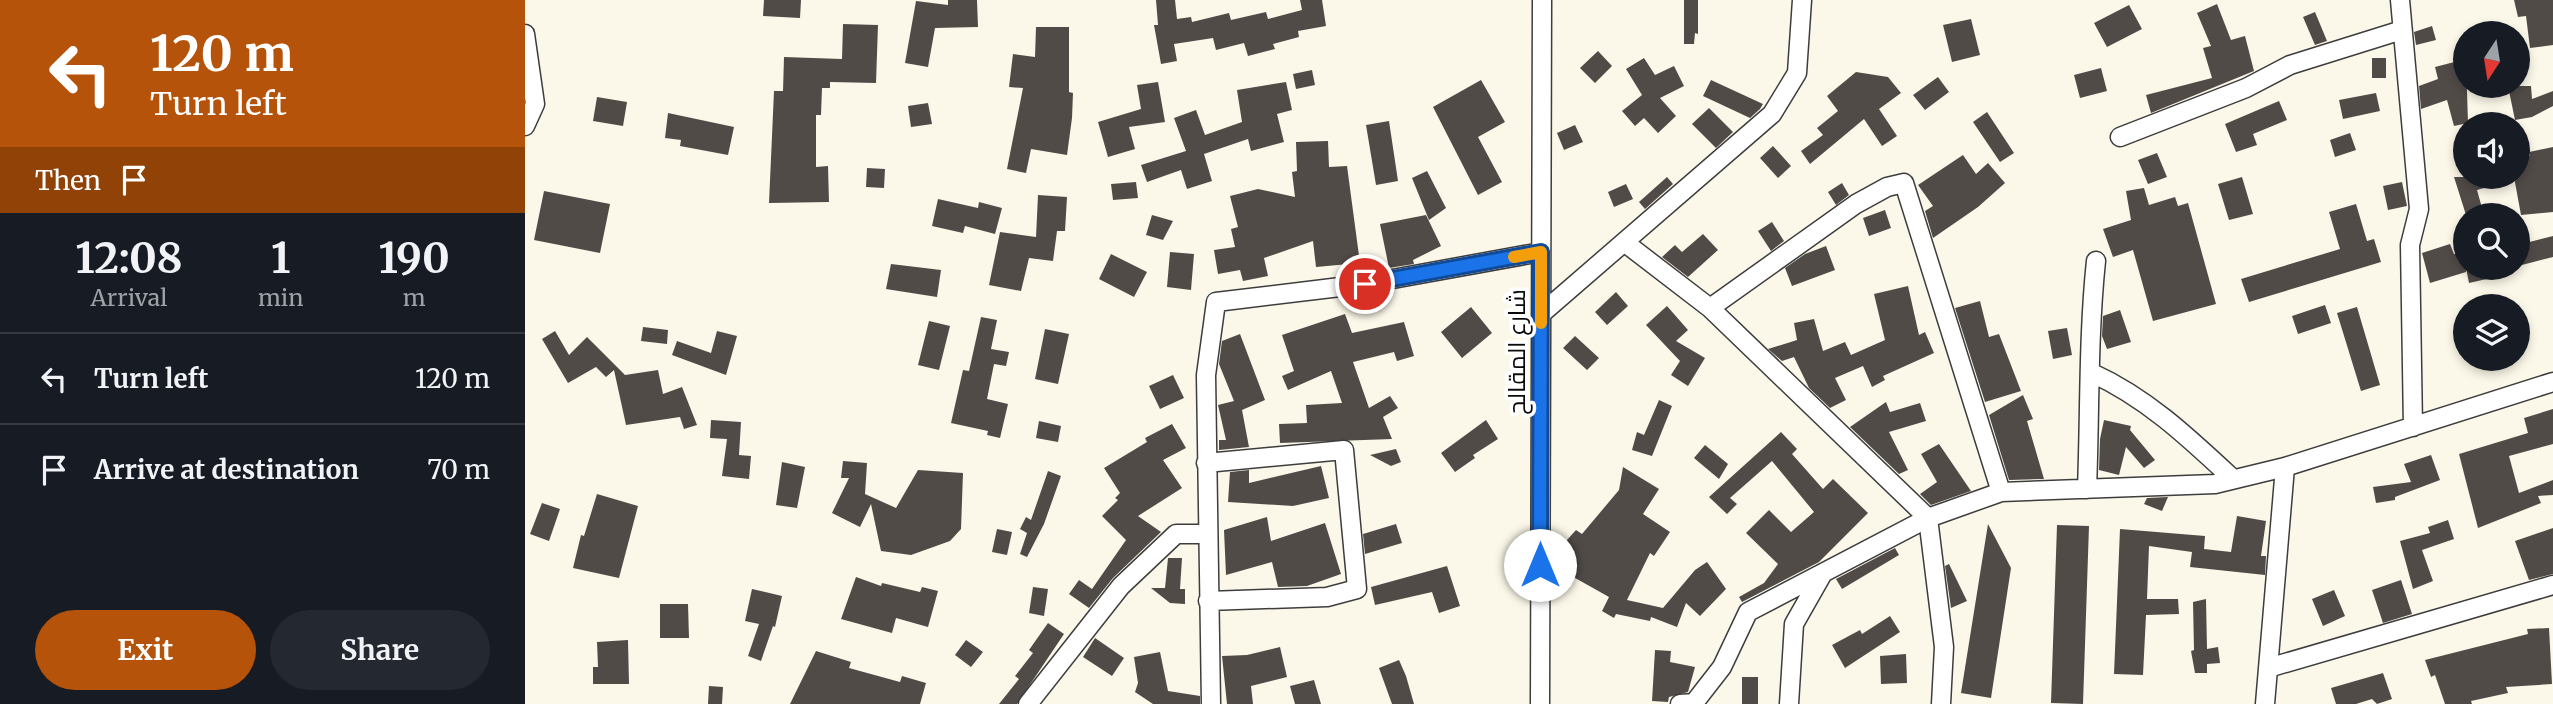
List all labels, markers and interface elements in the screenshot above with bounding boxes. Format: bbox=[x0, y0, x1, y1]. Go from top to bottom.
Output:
north arrow bbox=[2453, 21, 2531, 98]
map controls bbox=[2453, 21, 2530, 371]
text: 120 m bbox=[150, 23, 294, 84]
icon: left bbox=[35, 28, 126, 119]
text: Turn left bbox=[150, 84, 287, 124]
button: sound bbox=[2453, 112, 2530, 189]
icon: arrive bbox=[115, 161, 153, 199]
text: Then bbox=[35, 164, 101, 197]
button: search bbox=[2453, 203, 2530, 280]
text: 12:08 bbox=[75, 232, 183, 284]
text: 1 bbox=[271, 232, 290, 284]
text: 190 bbox=[379, 232, 450, 284]
pin bbox=[1335, 254, 1395, 314]
icon: arrive bbox=[1346, 265, 1384, 303]
text: Arrival bbox=[91, 283, 167, 312]
text: min bbox=[258, 283, 303, 312]
text: m bbox=[403, 283, 426, 312]
street label: شارع المقالح bbox=[1501, 289, 1533, 415]
button: layers bbox=[2453, 294, 2530, 371]
icon: left bbox=[35, 360, 73, 398]
text: Turn left bbox=[94, 362, 208, 395]
text: 120 m bbox=[415, 362, 490, 395]
icon: arrive bbox=[35, 451, 73, 489]
text: Arrive at destination bbox=[94, 453, 359, 486]
text: 70 m bbox=[427, 453, 490, 486]
position arrow bbox=[1503, 528, 1577, 602]
button: Exit bbox=[35, 610, 256, 690]
button: Share bbox=[270, 610, 490, 690]

